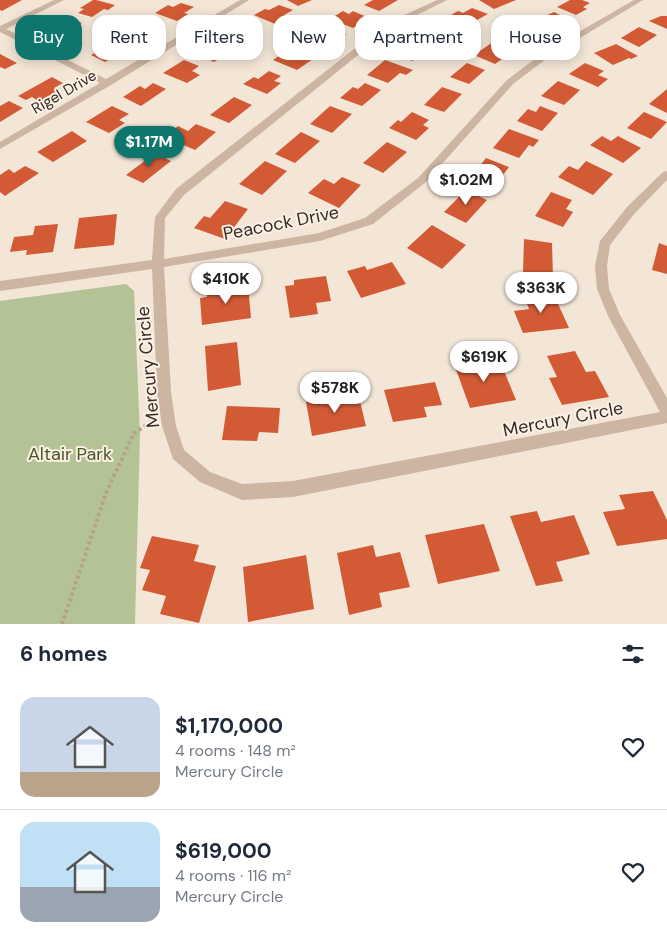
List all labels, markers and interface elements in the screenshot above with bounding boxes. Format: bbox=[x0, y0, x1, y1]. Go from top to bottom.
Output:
chip: Buy bbox=[15, 15, 82, 60]
chip: Rent bbox=[92, 15, 166, 60]
chip: Filters bbox=[176, 15, 263, 60]
chip: New bbox=[273, 15, 345, 60]
chip: Apartment bbox=[355, 15, 481, 60]
chip: House bbox=[491, 15, 580, 60]
street label: Rigel Drive bbox=[28, 65, 100, 119]
pin: $1.17M bbox=[108, 126, 190, 168]
text: $1.17M bbox=[125, 131, 173, 152]
pin: $1.02M bbox=[425, 164, 507, 206]
text: $1.02M bbox=[439, 169, 493, 190]
street label: Peacock Drive bbox=[221, 200, 341, 246]
pin: $410K bbox=[191, 262, 261, 305]
text: $410K bbox=[202, 268, 250, 289]
pin: $363K bbox=[506, 272, 576, 314]
text: $363K bbox=[516, 277, 566, 298]
street label: Mercury Circle bbox=[131, 305, 165, 429]
pin: $619K bbox=[449, 340, 519, 383]
text: $619K bbox=[461, 346, 507, 367]
pin: $578K bbox=[300, 372, 370, 414]
text: $578K bbox=[311, 377, 359, 398]
street label: Mercury Circle bbox=[501, 396, 625, 442]
park label: Altair Park bbox=[28, 442, 112, 466]
text: 6 homes bbox=[20, 640, 108, 668]
icon: filters bbox=[619, 640, 647, 668]
text: $1,170,000 bbox=[175, 712, 283, 740]
icon: home bbox=[60, 717, 120, 777]
icon: heart bbox=[619, 733, 647, 761]
text: 4 rooms · 148 m² bbox=[175, 740, 296, 761]
text: Mercury Circle bbox=[175, 761, 283, 782]
text: $619,000 bbox=[175, 837, 272, 865]
icon: home bbox=[60, 842, 120, 902]
icon: heart bbox=[619, 858, 647, 886]
text: 4 rooms · 116 m² bbox=[175, 865, 291, 886]
text: Mercury Circle bbox=[175, 886, 283, 907]

